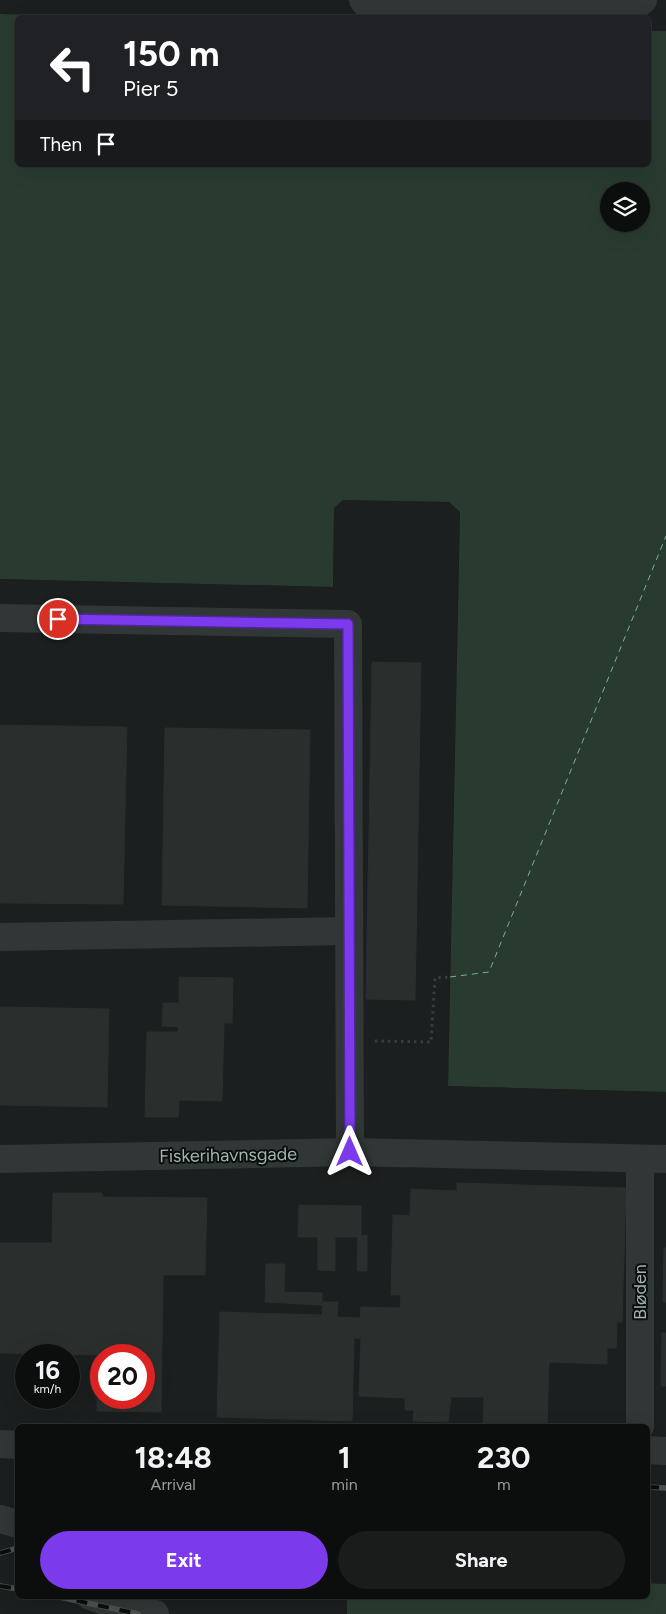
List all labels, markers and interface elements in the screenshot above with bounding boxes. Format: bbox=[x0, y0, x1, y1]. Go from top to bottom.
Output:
text: 150 m bbox=[123, 33, 220, 75]
icon: left bbox=[40, 35, 105, 100]
text: Pier 5 bbox=[123, 75, 178, 102]
icon: arrive bbox=[92, 130, 120, 158]
text: Then bbox=[40, 133, 82, 156]
map controls bbox=[600, 182, 650, 232]
button: layers bbox=[600, 182, 650, 232]
pin bbox=[37, 598, 79, 640]
icon: arrive bbox=[44, 605, 72, 633]
position arrow bbox=[323, 1125, 375, 1177]
street label: Fiskerihavnsgade bbox=[159, 1143, 297, 1167]
street label: Bløden bbox=[629, 1264, 651, 1320]
speed limit sign: 20 bbox=[90, 1344, 155, 1409]
text: 16 bbox=[35, 1355, 60, 1385]
text: km/h bbox=[34, 1382, 61, 1396]
text: 18:48 bbox=[134, 1439, 212, 1476]
text: 1 bbox=[338, 1439, 351, 1476]
text: 230 bbox=[477, 1439, 531, 1476]
text: Arrival bbox=[151, 1475, 196, 1494]
text: min bbox=[331, 1475, 358, 1494]
text: m bbox=[497, 1475, 511, 1494]
button: Exit bbox=[40, 1531, 328, 1589]
button: Share bbox=[338, 1531, 625, 1589]

